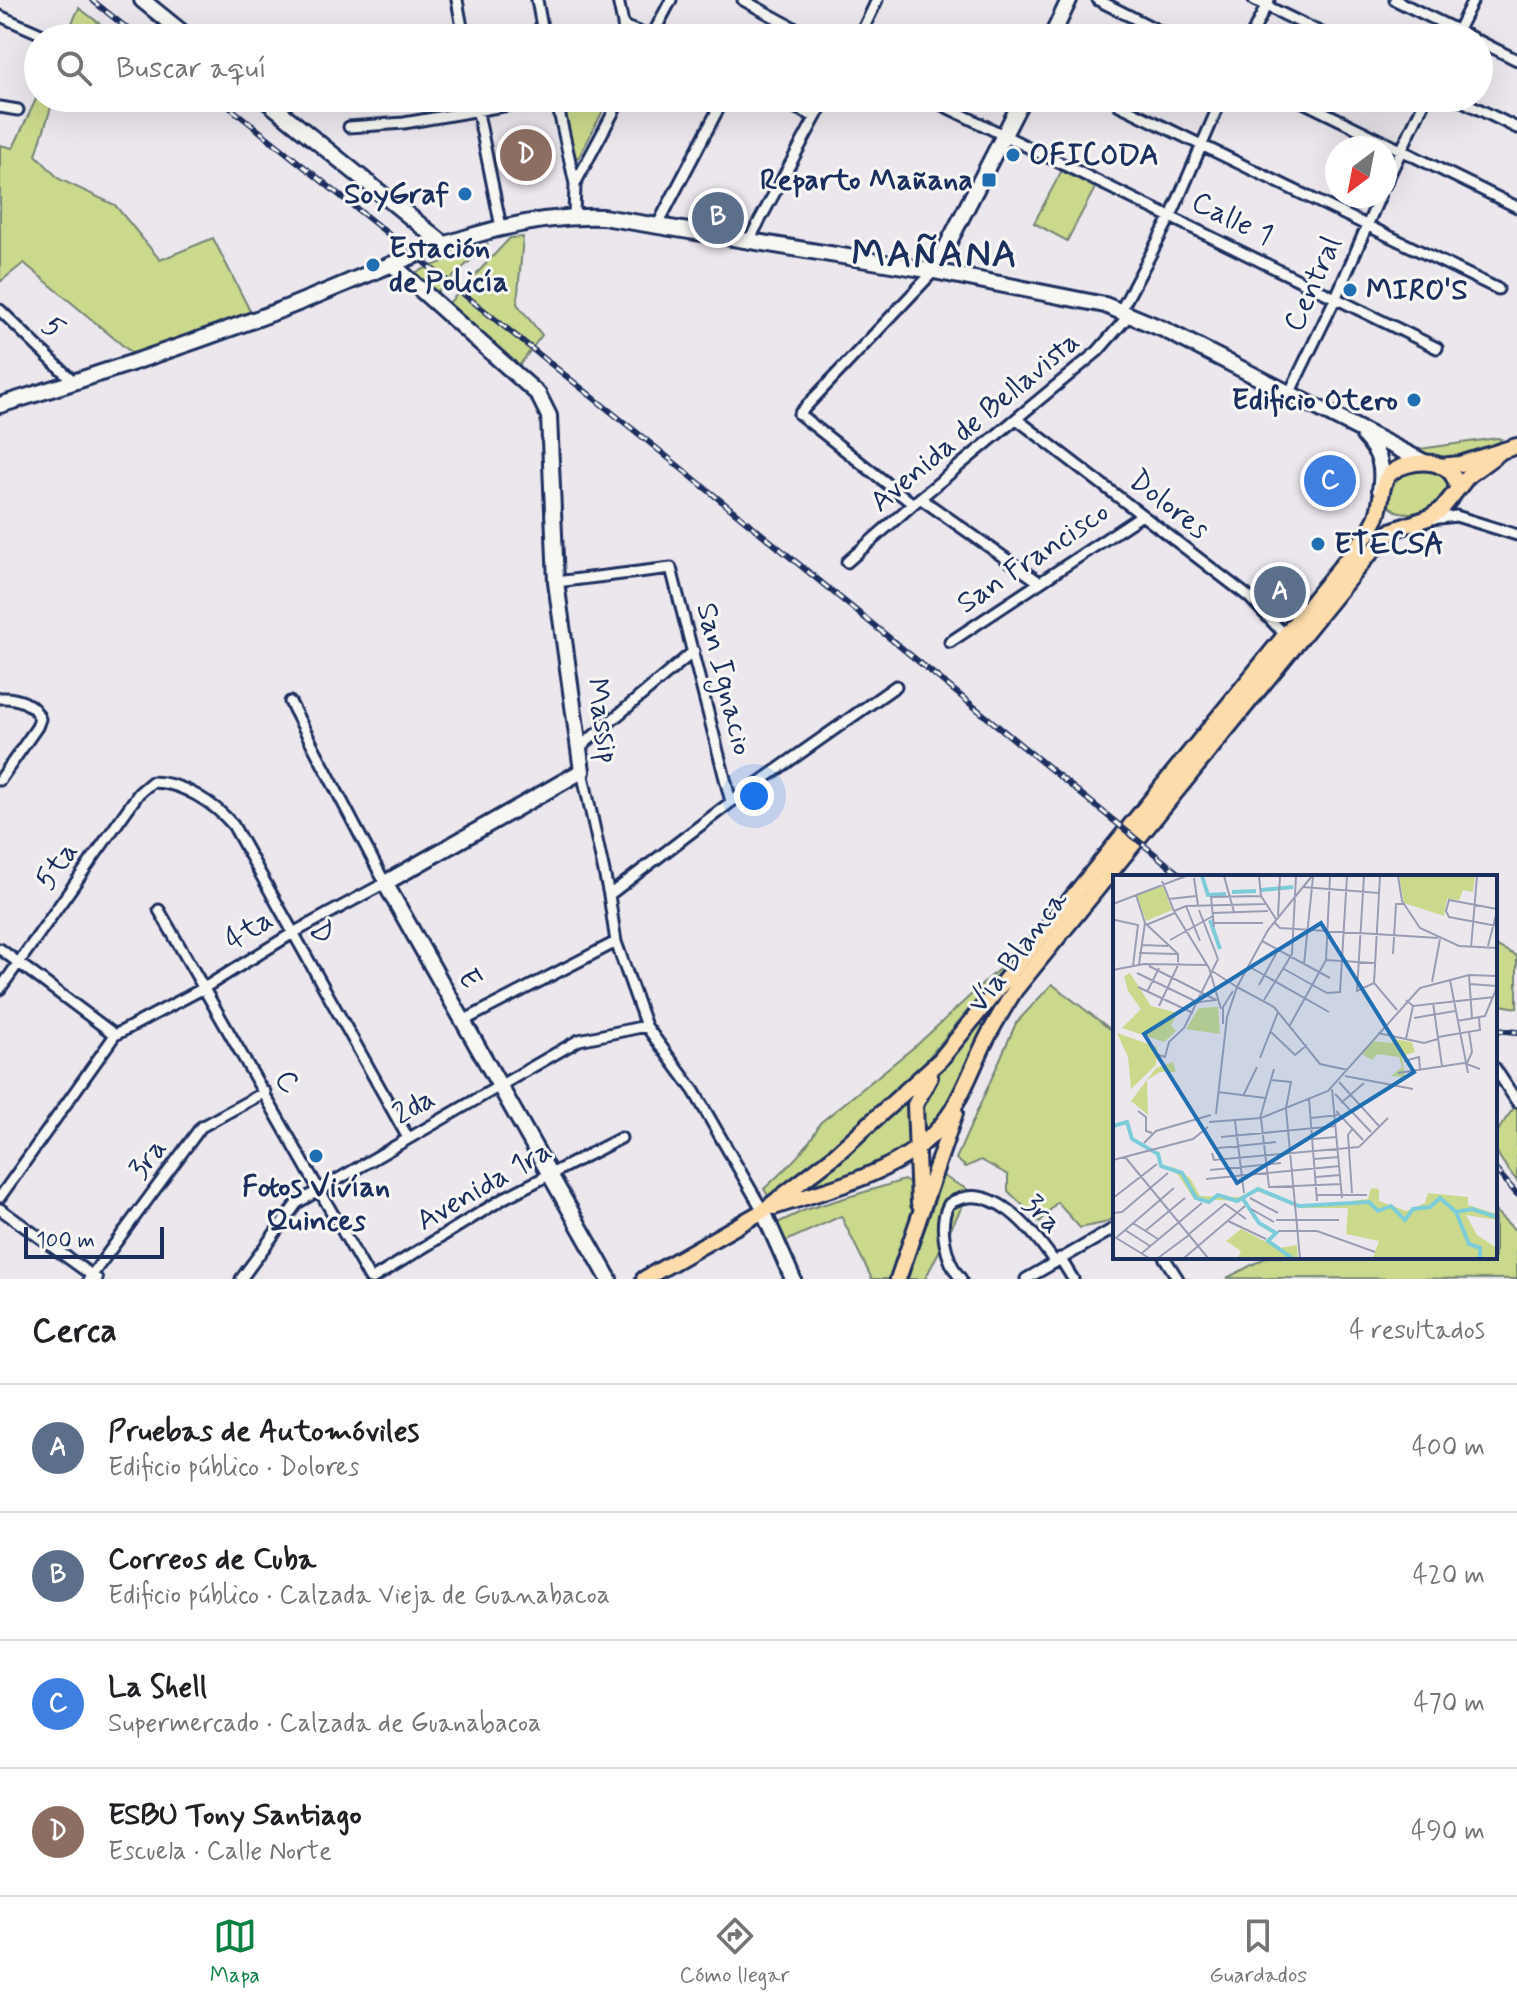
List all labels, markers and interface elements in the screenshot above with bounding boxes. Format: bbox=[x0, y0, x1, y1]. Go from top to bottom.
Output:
search box bbox=[24, 24, 1493, 112]
icon: search bbox=[52, 46, 96, 90]
text: Buscar aquí bbox=[116, 49, 267, 88]
pin: D bbox=[500, 125, 552, 185]
place label: OFICODA bbox=[1029, 136, 1159, 175]
north arrow bbox=[1325, 136, 1397, 208]
marker: OFICODA bbox=[1004, 146, 1022, 164]
place label: Reparto Mañana bbox=[760, 161, 973, 200]
marker: Reparto Mañana bbox=[980, 171, 998, 189]
place label: SoyGraf bbox=[344, 175, 450, 214]
street label: Calle 1 bbox=[1185, 183, 1279, 255]
marker: SoyGraf bbox=[456, 185, 474, 203]
pin: B bbox=[692, 188, 744, 248]
place label: Estación de Policía bbox=[389, 229, 508, 302]
street label: Central bbox=[1275, 230, 1351, 338]
district label: MAÑANA bbox=[852, 231, 1018, 280]
marker: Estación de Policía bbox=[364, 256, 382, 274]
place label: MIRO'S bbox=[1366, 271, 1468, 310]
marker: MIRO'S bbox=[1341, 281, 1359, 299]
street label: 5 bbox=[33, 308, 73, 348]
street label: Avenida de Bellavista bbox=[862, 323, 1088, 521]
place label: Edificio Otero bbox=[1232, 381, 1398, 420]
marker: Edificio Otero bbox=[1405, 391, 1423, 409]
pin: C bbox=[1304, 451, 1356, 511]
street label: Dolores bbox=[1121, 461, 1217, 549]
street label: San Francisco bbox=[949, 493, 1117, 623]
place label: ETECSA bbox=[1334, 525, 1444, 564]
marker: ETECSA bbox=[1309, 535, 1327, 553]
pin: A bbox=[1254, 562, 1306, 622]
street label: San Ignacio bbox=[684, 599, 762, 760]
street label: Massip bbox=[577, 676, 627, 766]
your location bbox=[734, 776, 774, 816]
street label: 5ta bbox=[27, 834, 87, 898]
inset map bbox=[1113, 875, 1497, 1259]
street label: Vía Blanca bbox=[959, 882, 1078, 1021]
street label: 4ta bbox=[218, 900, 280, 960]
street label: D bbox=[299, 915, 343, 951]
street label: E bbox=[448, 962, 490, 996]
street label: C bbox=[265, 1063, 309, 1101]
street label: 2da bbox=[386, 1079, 442, 1135]
street label: 3ra bbox=[120, 1131, 176, 1187]
street label: Avenida 1ra bbox=[409, 1132, 559, 1240]
marker: Fotos Vivían Quinces bbox=[307, 1147, 325, 1165]
place label: Fotos Vivían Quinces bbox=[242, 1168, 390, 1241]
street label: 3ra bbox=[1013, 1185, 1071, 1243]
scale bar bbox=[24, 1223, 164, 1259]
text: 100 m bbox=[36, 1227, 95, 1255]
text: Cerca bbox=[32, 1309, 117, 1354]
text: 4 resultados bbox=[1349, 1314, 1485, 1348]
text: Pruebas de Automóviles bbox=[108, 1412, 419, 1451]
text: A bbox=[49, 1431, 67, 1465]
text: 400 m bbox=[1412, 1431, 1485, 1465]
text: Edificio público · Dolores bbox=[108, 1451, 359, 1485]
text: Correos de Cuba bbox=[108, 1540, 316, 1579]
text: B bbox=[50, 1559, 66, 1593]
text: 420 m bbox=[1413, 1559, 1485, 1593]
text: Edificio público · Calzada Vieja de Guanabacoa bbox=[108, 1579, 610, 1613]
text: La Shell bbox=[108, 1668, 207, 1707]
text: C bbox=[49, 1687, 67, 1721]
text: 470 m bbox=[1413, 1687, 1485, 1721]
text: Supermercado · Calzada de Guanabacoa bbox=[108, 1707, 541, 1741]
text: ESBU Tony Santiago bbox=[108, 1796, 362, 1835]
text: D bbox=[49, 1815, 67, 1849]
text: 490 m bbox=[1411, 1815, 1485, 1849]
text: Escuela · Calle Norte bbox=[108, 1835, 332, 1869]
tab: Mapa bbox=[210, 1914, 260, 1990]
tab: Cómo llegar bbox=[680, 1914, 790, 1990]
tab: Guardados bbox=[1209, 1914, 1307, 1990]

